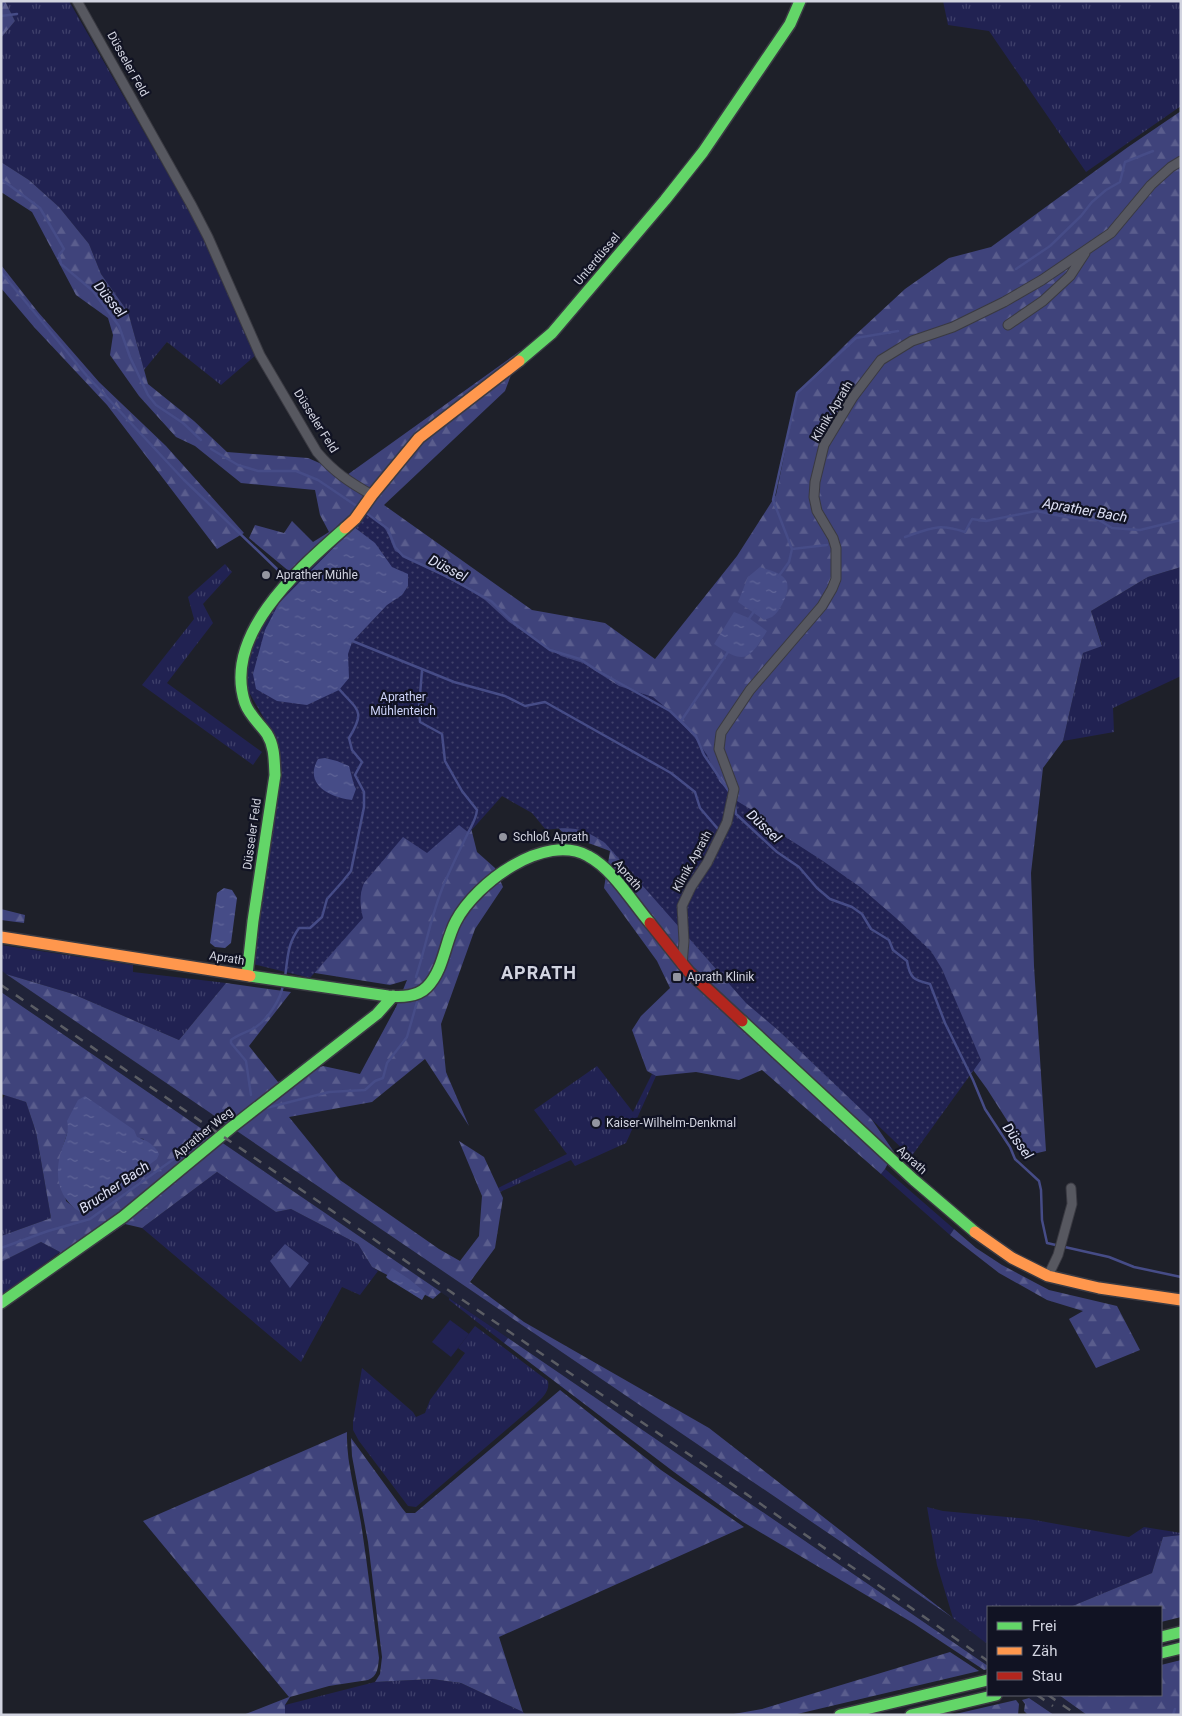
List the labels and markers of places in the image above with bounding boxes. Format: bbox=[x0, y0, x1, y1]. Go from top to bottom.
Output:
place label: Aprather Mühle bbox=[276, 568, 358, 582]
marker: Aprather Mühle bbox=[260, 569, 272, 581]
place label: Schloß Aprath bbox=[513, 830, 588, 844]
marker: Schloß Aprath bbox=[497, 831, 509, 843]
place label: Aprath Klinik bbox=[687, 970, 755, 984]
marker: Aprath Klinik bbox=[671, 971, 683, 983]
place label: Kaiser-Wilhelm-Denkmal bbox=[606, 1116, 736, 1130]
marker: Kaiser-Wilhelm-Denkmal bbox=[590, 1117, 602, 1129]

